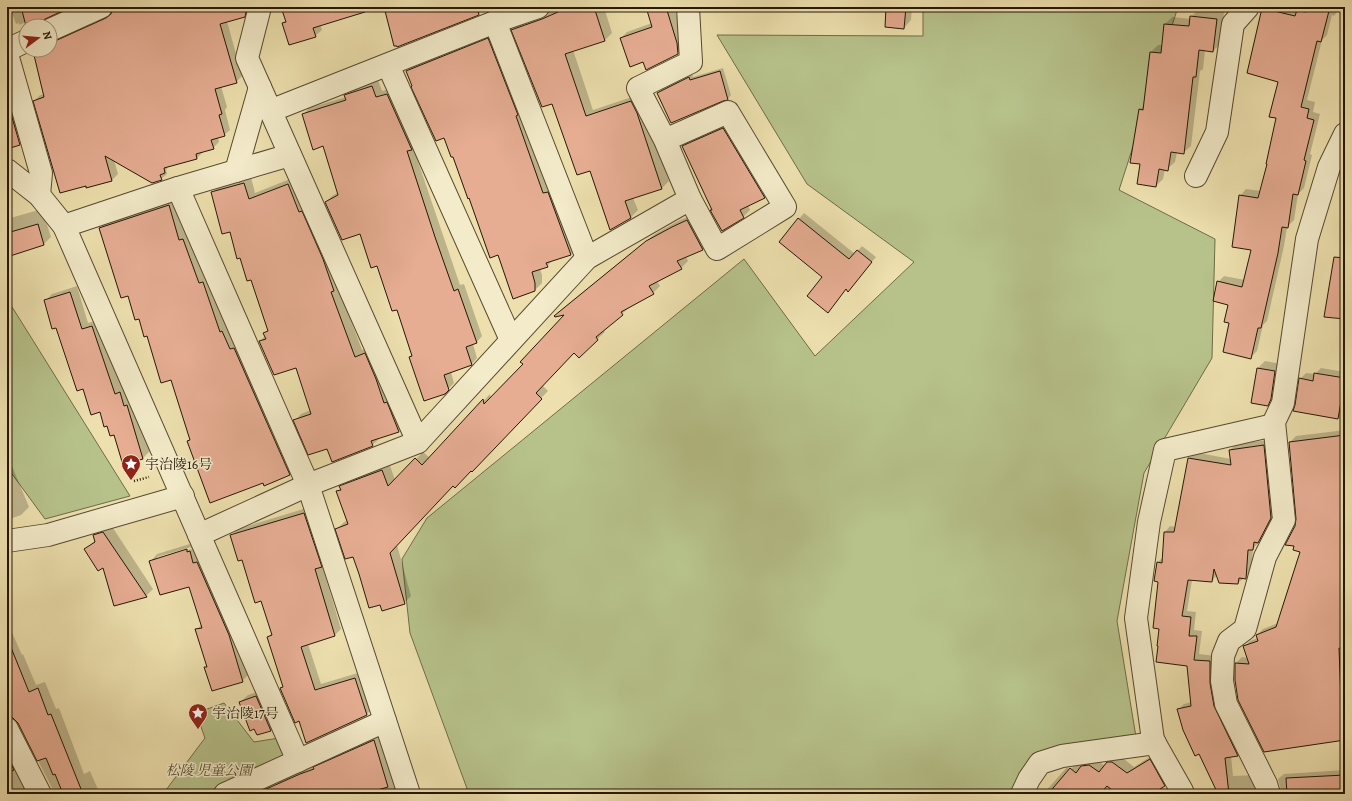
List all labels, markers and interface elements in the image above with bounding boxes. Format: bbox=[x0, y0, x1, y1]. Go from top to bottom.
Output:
north arrow bbox=[18, 18, 58, 58]
text: N bbox=[39, 29, 55, 41]
place icon: 宇治陵16号 bbox=[120, 453, 142, 481]
place label: 宇治陵16号 bbox=[145, 455, 212, 474]
place icon: 宇治陵17号 bbox=[187, 702, 209, 730]
place label: 宇治陵17号 bbox=[212, 704, 279, 723]
park label: 松陵 児童公園 bbox=[166, 761, 254, 780]

